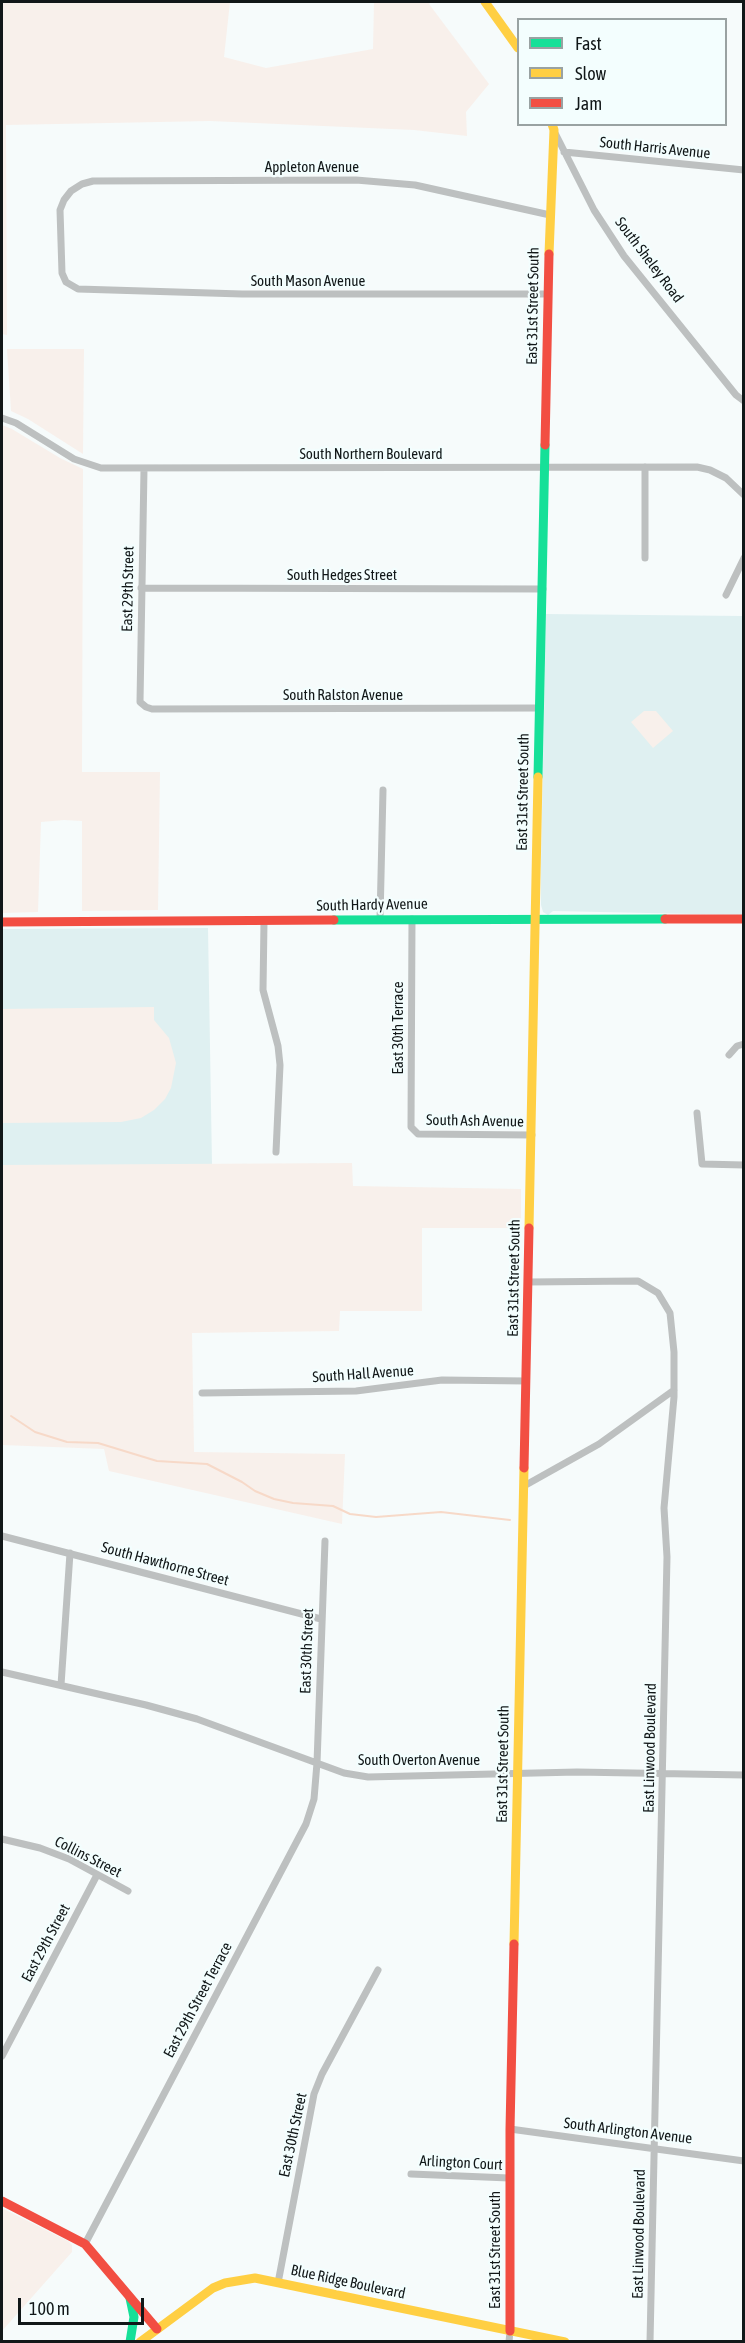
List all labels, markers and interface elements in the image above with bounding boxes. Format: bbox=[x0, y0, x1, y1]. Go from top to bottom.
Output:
legend bbox=[517, 18, 727, 126]
text: Fast bbox=[575, 33, 602, 54]
text: Slow bbox=[575, 63, 606, 84]
text: Jam bbox=[575, 93, 602, 114]
street label: South Harris Avenue bbox=[599, 133, 711, 163]
street label: Appleton Avenue bbox=[265, 158, 359, 176]
street label: South Sheley Road bbox=[611, 214, 687, 306]
street label: East 31st Street South bbox=[523, 247, 543, 365]
street label: South Mason Avenue bbox=[251, 272, 365, 290]
street label: South Northern Boulevard bbox=[299, 445, 443, 463]
street label: East 29th Street bbox=[118, 546, 138, 632]
street label: South Hedges Street bbox=[287, 566, 397, 584]
street label: South Ralston Avenue bbox=[283, 686, 403, 704]
street label: East 31st Street South bbox=[513, 733, 533, 851]
street label: South Hardy Avenue bbox=[316, 895, 428, 915]
street label: East 30th Terrace bbox=[389, 981, 407, 1075]
street label: South Ash Avenue bbox=[426, 1111, 524, 1131]
street label: East 31st Street South bbox=[504, 1219, 524, 1337]
street label: South Hall Avenue bbox=[312, 1361, 414, 1387]
street label: South Hawthorne Street bbox=[99, 1538, 231, 1590]
street label: East 30th Street bbox=[297, 1608, 317, 1694]
street label: East Linwood Boulevard bbox=[640, 1683, 660, 1813]
street label: East 31st Street South bbox=[493, 1705, 513, 1823]
street label: South Overton Avenue bbox=[358, 1751, 480, 1769]
street label: Collins Street bbox=[52, 1832, 124, 1882]
street label: East 29th Street bbox=[18, 1901, 74, 1985]
street label: East 29th Street Terrace bbox=[160, 1939, 236, 2061]
street label: East 30th Street bbox=[275, 2091, 311, 2179]
street label: South Arlington Avenue bbox=[563, 2114, 693, 2148]
street label: Arlington Court bbox=[419, 2152, 503, 2174]
street label: East Linwood Boulevard bbox=[629, 2169, 649, 2299]
street label: East 31st Street South bbox=[486, 2191, 504, 2309]
street label: Blue Ridge Boulevard bbox=[289, 2261, 407, 2303]
scale bar bbox=[21, 2286, 147, 2324]
text: 100 m bbox=[29, 2298, 70, 2319]

